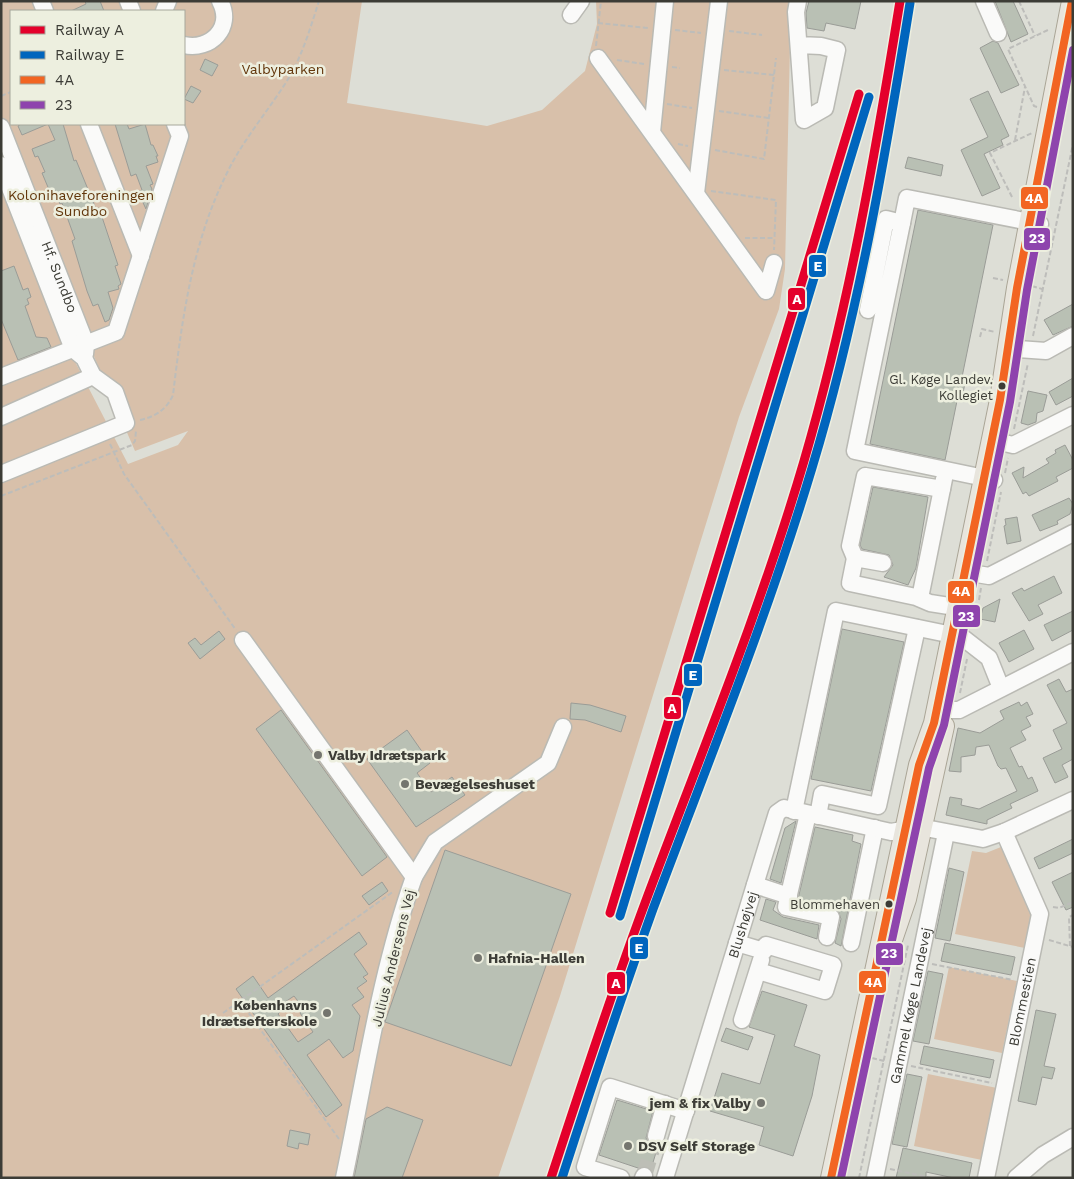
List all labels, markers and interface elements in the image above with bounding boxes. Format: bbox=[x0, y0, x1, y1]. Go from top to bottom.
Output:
legend bbox=[10, 10, 185, 125]
text: Railway A bbox=[55, 21, 124, 39]
text: Railway E bbox=[55, 46, 124, 64]
park label: Valbyparken bbox=[241, 61, 325, 77]
text: 4A bbox=[55, 71, 74, 89]
text: 23 bbox=[55, 96, 73, 114]
line badge: 4A bbox=[1020, 186, 1049, 210]
park label: Kolonihaveforeningen Sundbo bbox=[8, 187, 154, 219]
text: 4A bbox=[1025, 190, 1044, 206]
line badge: 23 bbox=[1023, 227, 1051, 251]
text: 23 bbox=[1029, 230, 1045, 246]
street label: Hf. Sundbo bbox=[38, 239, 81, 315]
line badge: E bbox=[808, 254, 827, 278]
text: E bbox=[814, 258, 823, 274]
line badge: A bbox=[787, 287, 806, 311]
text: A bbox=[792, 291, 802, 307]
place label: Gl. Køge Landev. Kollegiet bbox=[889, 372, 994, 403]
marker: Gl. Køge Landev. Kollegiet bbox=[997, 381, 1007, 391]
line badge: 4A bbox=[947, 580, 975, 604]
text: 4A bbox=[952, 583, 971, 599]
line badge: 23 bbox=[952, 604, 981, 628]
text: 23 bbox=[958, 608, 974, 624]
line badge: E bbox=[683, 663, 703, 687]
text: E bbox=[689, 667, 698, 683]
line badge: A bbox=[663, 696, 682, 720]
text: A bbox=[667, 700, 677, 716]
place label: Valby Idrætspark bbox=[328, 747, 446, 763]
marker: Valby Idrætspark bbox=[312, 749, 324, 761]
place label: Bevægelseshuset bbox=[415, 776, 535, 792]
marker: Bevægelseshuset bbox=[399, 778, 411, 790]
street label: Julius Andersens Vej bbox=[368, 888, 418, 1028]
street label: Blushøjvej bbox=[725, 889, 761, 960]
place label: Blommehaven bbox=[790, 897, 880, 912]
marker: Blommehaven bbox=[884, 899, 894, 909]
street label: Gammel Køge Landevej bbox=[887, 926, 934, 1085]
line badge: E bbox=[629, 936, 649, 960]
text: E bbox=[635, 940, 644, 956]
line badge: 23 bbox=[875, 942, 904, 966]
text: 23 bbox=[881, 945, 897, 961]
place label: Hafnia-Hallen bbox=[488, 950, 585, 966]
marker: Hafnia-Hallen bbox=[472, 952, 484, 964]
street label: Blommestien bbox=[1005, 956, 1039, 1048]
line badge: 4A bbox=[858, 970, 887, 994]
line badge: A bbox=[606, 971, 626, 995]
text: 4A bbox=[864, 974, 883, 990]
text: A bbox=[611, 975, 621, 991]
place label: Københavns Idrætsefterskole bbox=[202, 997, 318, 1029]
marker: Københavns Idrætsefterskole bbox=[321, 1007, 333, 1019]
place label: jem & fix Valby bbox=[648, 1095, 751, 1111]
marker: jem & fix Valby bbox=[755, 1097, 767, 1109]
place label: DSV Self Storage bbox=[638, 1138, 755, 1154]
marker: DSV Self Storage bbox=[622, 1140, 634, 1152]

